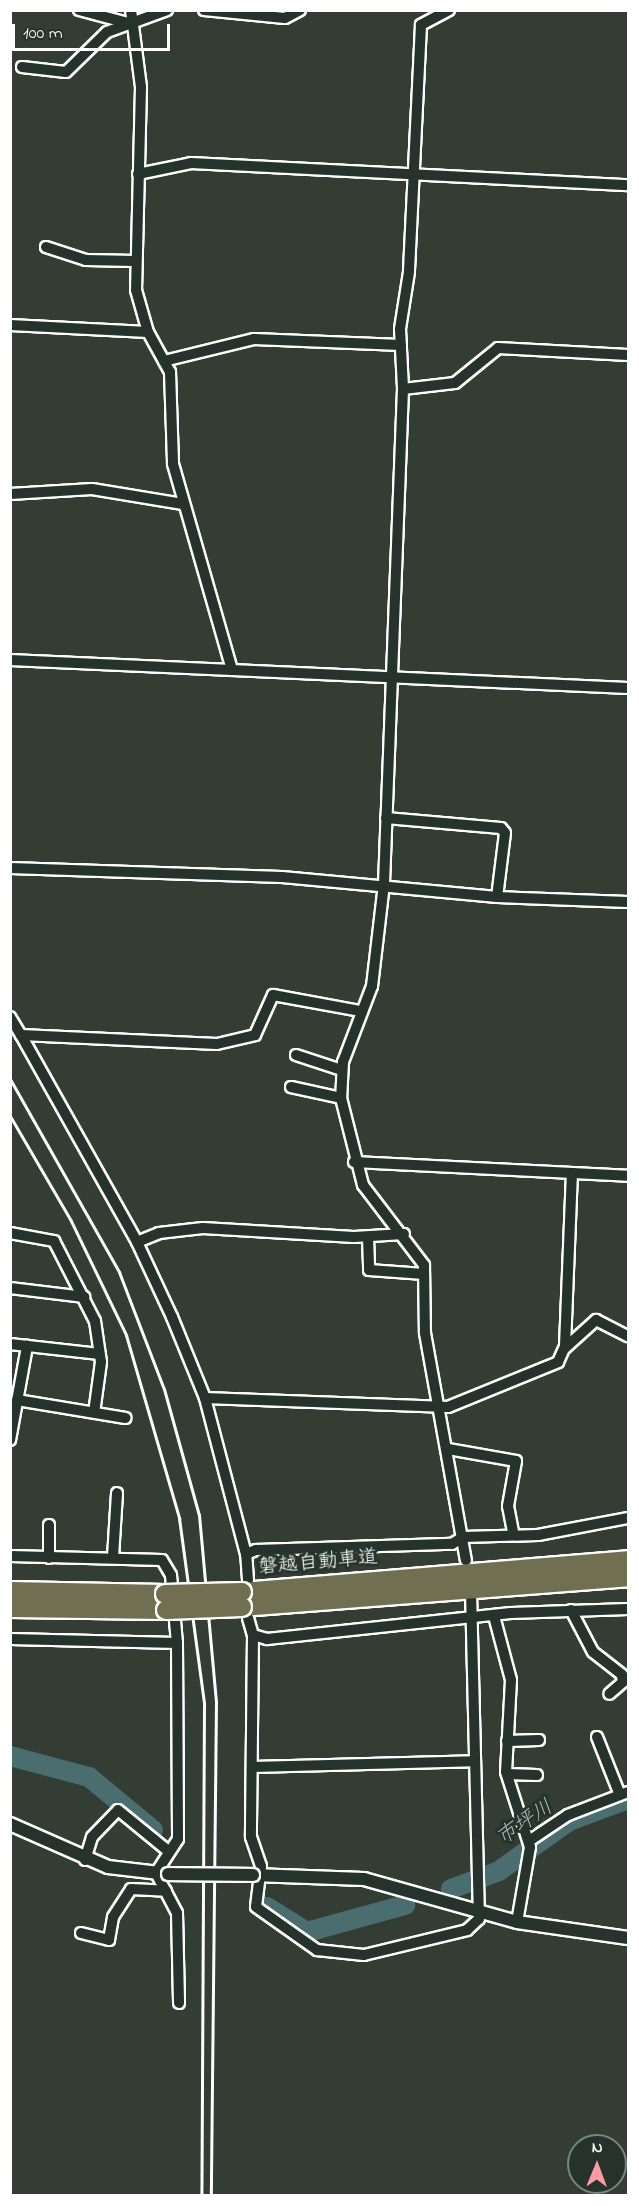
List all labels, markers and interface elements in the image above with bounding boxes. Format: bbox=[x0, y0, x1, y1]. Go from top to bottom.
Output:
scale bar bbox=[15, 12, 172, 50]
text: 100 m bbox=[23, 21, 63, 47]
street label: 磐越自動車道 bbox=[257, 1546, 379, 1580]
water label: 市坪川 bbox=[492, 1795, 558, 1851]
north arrow bbox=[567, 2134, 627, 2194]
text: N bbox=[592, 2136, 603, 2160]

